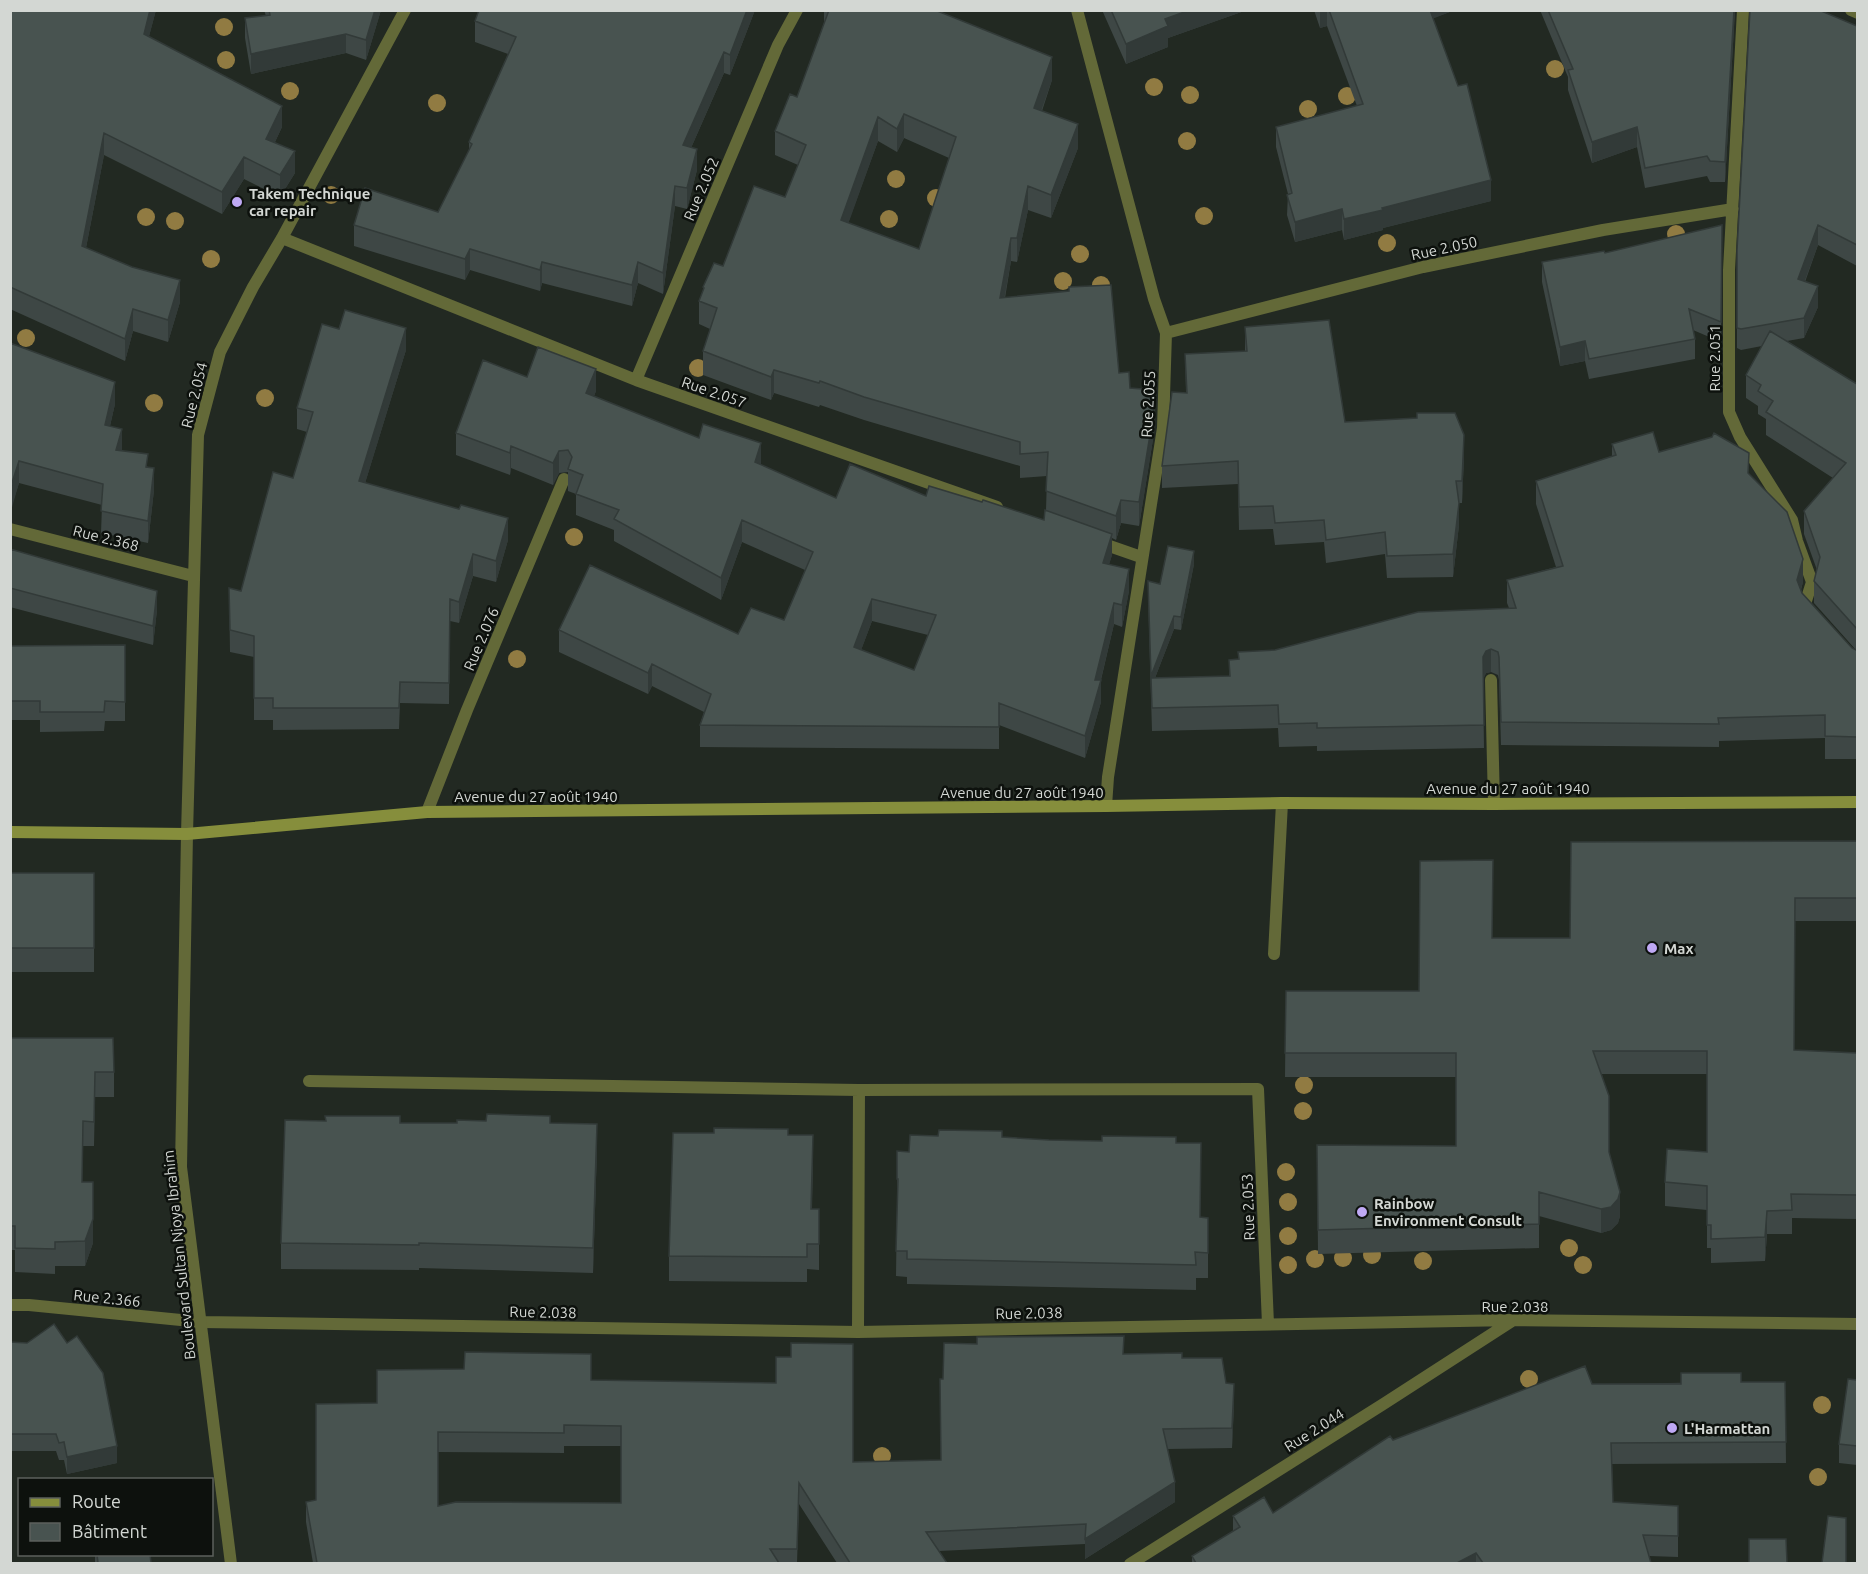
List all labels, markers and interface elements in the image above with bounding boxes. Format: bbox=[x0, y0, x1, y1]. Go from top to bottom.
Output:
street label: Rue 2.052 bbox=[680, 155, 722, 223]
place label: Takem Technique car repair bbox=[249, 185, 370, 219]
marker: Takem Technique car repair bbox=[230, 195, 244, 209]
street label: Rue 2.050 bbox=[1409, 233, 1479, 263]
street label: Rue 2.051 bbox=[1706, 324, 1723, 392]
street label: Rue 2.054 bbox=[178, 360, 210, 430]
street label: Rue 2.055 bbox=[1138, 370, 1158, 438]
street label: Rue 2.057 bbox=[679, 373, 749, 411]
street label: Rue 2.368 bbox=[71, 522, 141, 554]
street label: Rue 2.076 bbox=[460, 605, 502, 673]
street label: Avenue du 27 août 1940 bbox=[1426, 780, 1590, 797]
street label: Avenue du 27 août 1940 bbox=[940, 784, 1104, 801]
street label: Avenue du 27 août 1940 bbox=[454, 788, 618, 805]
place label: Max bbox=[1664, 940, 1694, 957]
marker: Max bbox=[1645, 941, 1659, 955]
street label: Boulevard Sultan Njoya Ibrahim bbox=[160, 1149, 198, 1361]
street label: Rue 2.053 bbox=[1238, 1173, 1258, 1241]
place label: Rainbow Environment Consult bbox=[1374, 1195, 1523, 1229]
marker: Rainbow Environment Consult bbox=[1355, 1205, 1369, 1219]
street label: Rue 2.366 bbox=[73, 1286, 141, 1310]
street label: Rue 2.038 bbox=[1481, 1298, 1549, 1315]
street label: Rue 2.038 bbox=[509, 1303, 577, 1321]
street label: Rue 2.038 bbox=[995, 1304, 1063, 1322]
street label: Rue 2.044 bbox=[1281, 1405, 1347, 1455]
place label: L'Harmattan bbox=[1684, 1420, 1770, 1437]
marker: L'Harmattan bbox=[1665, 1421, 1679, 1435]
legend bbox=[18, 1478, 213, 1556]
text: Route bbox=[72, 1491, 121, 1511]
text: Bâtiment bbox=[72, 1521, 147, 1541]

